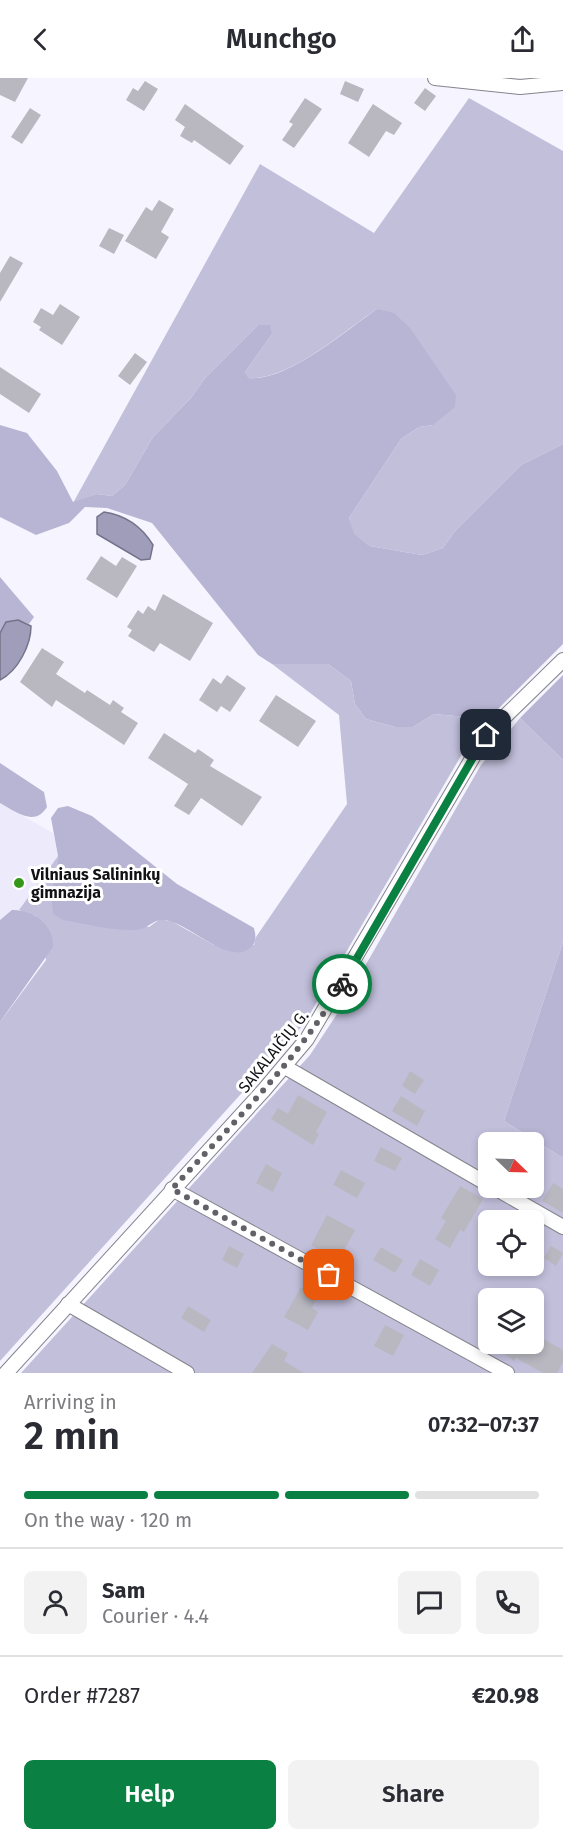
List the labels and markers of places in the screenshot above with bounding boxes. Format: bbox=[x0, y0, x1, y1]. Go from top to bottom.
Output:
pin bbox=[460, 709, 511, 760]
place label: Vilniaus Salininkų gimnazija bbox=[30, 865, 160, 902]
marker: Vilniaus Salininkų gimnazija bbox=[12, 876, 26, 890]
pin bbox=[303, 1249, 354, 1300]

